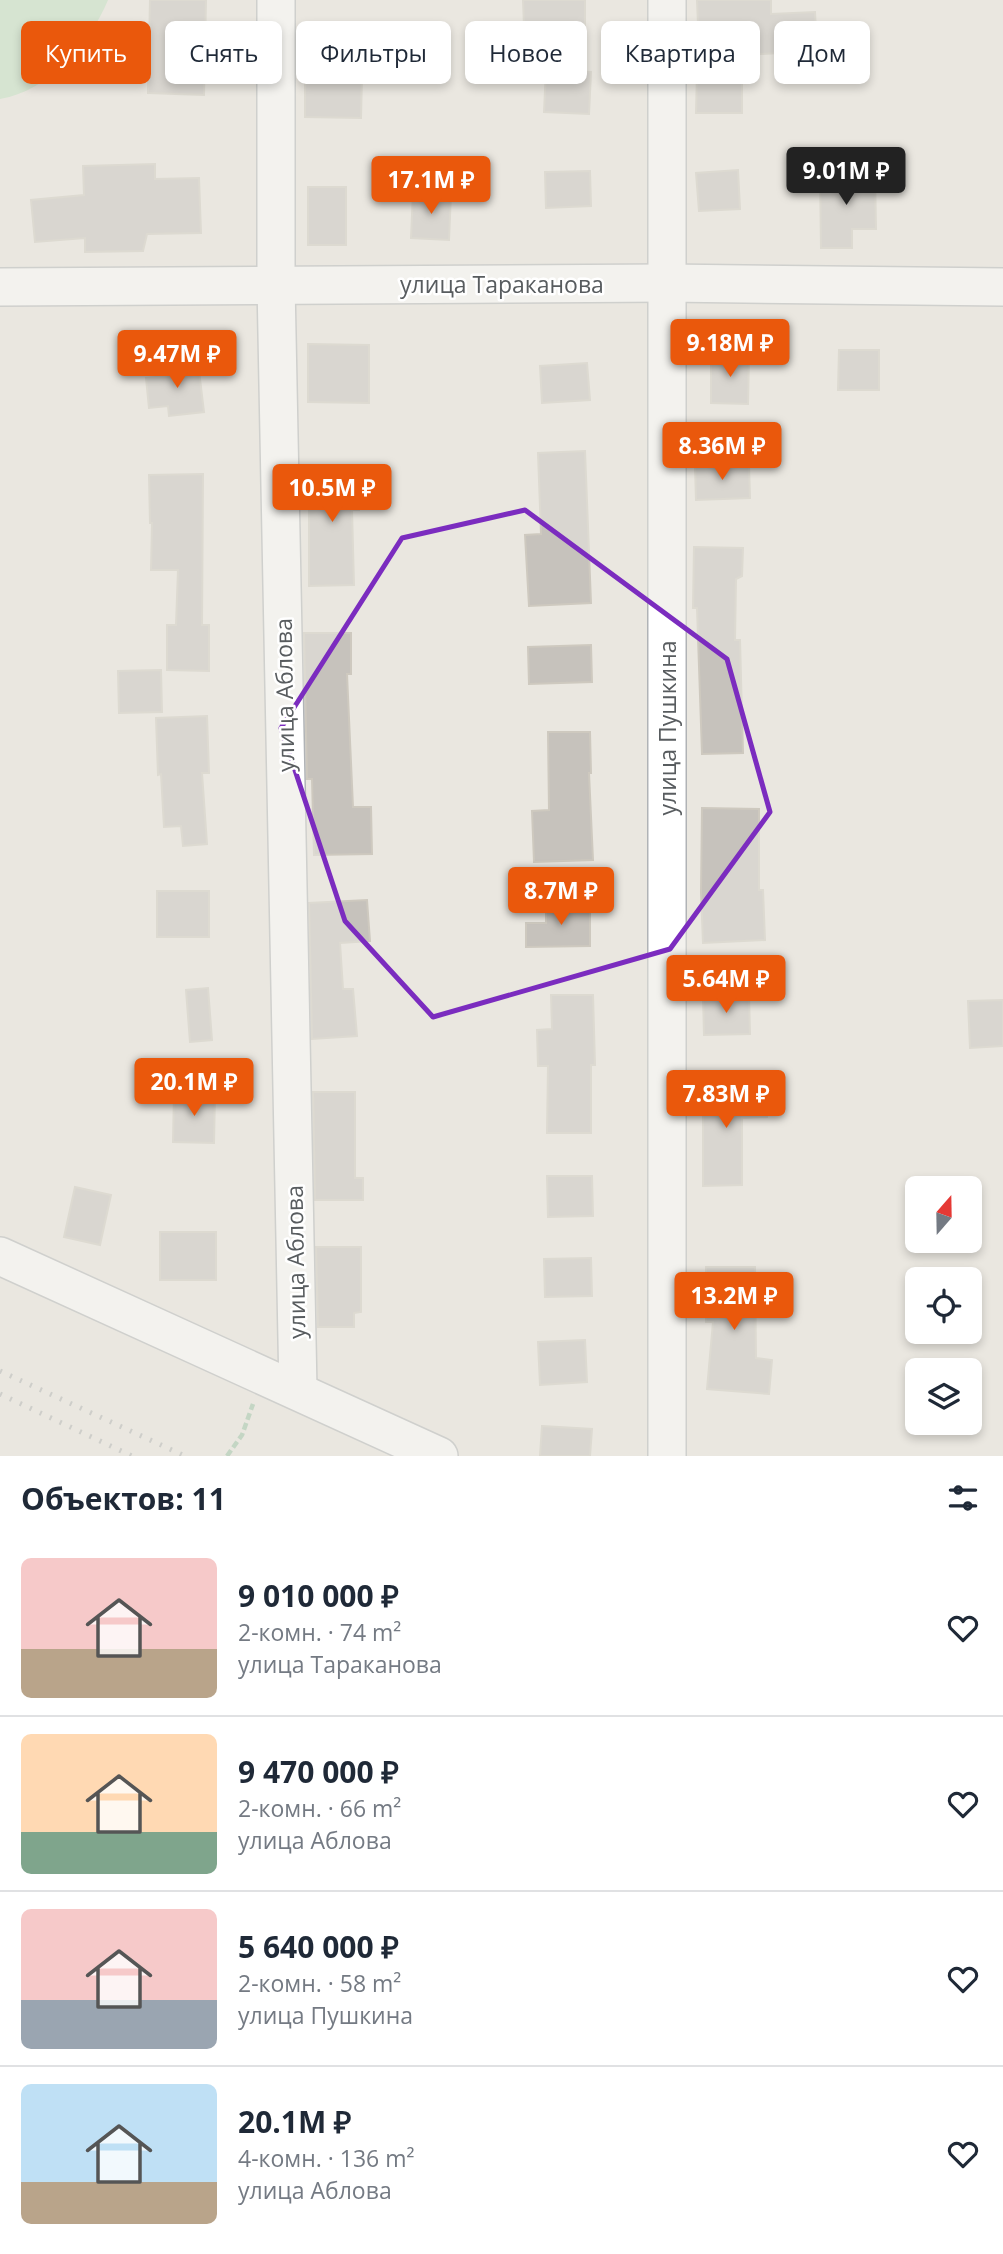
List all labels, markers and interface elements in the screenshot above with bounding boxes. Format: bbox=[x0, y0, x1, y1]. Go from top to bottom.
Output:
chip: Купить bbox=[21, 21, 151, 84]
chip: Снять bbox=[165, 21, 282, 84]
chip: Фильтры bbox=[296, 21, 451, 84]
chip: Новое bbox=[465, 21, 587, 84]
chip: Квартира bbox=[601, 21, 760, 84]
chip: Дом bbox=[774, 21, 870, 84]
pin: 9.01M ₽ bbox=[781, 148, 911, 207]
text: 9.01M ₽ bbox=[802, 154, 890, 186]
pin: 17.1M ₽ bbox=[366, 156, 496, 216]
text: 17.1M ₽ bbox=[387, 163, 475, 195]
street label: улица Тараканова bbox=[400, 268, 604, 300]
pin: 9.18M ₽ bbox=[665, 320, 795, 379]
text: 9.18M ₽ bbox=[686, 326, 774, 358]
pin: 9.47M ₽ bbox=[112, 330, 242, 390]
text: 9.47M ₽ bbox=[133, 337, 221, 369]
pin: 8.36M ₽ bbox=[657, 422, 787, 482]
text: 8.36M ₽ bbox=[678, 429, 766, 461]
pin: 10.5M ₽ bbox=[267, 464, 397, 524]
text: 10.5M ₽ bbox=[288, 471, 376, 503]
street label: улица Аблова bbox=[267, 618, 301, 772]
street label: улица Пушкина bbox=[651, 640, 683, 816]
pin: 8.7M ₽ bbox=[504, 867, 618, 927]
text: 8.7M ₽ bbox=[524, 874, 598, 906]
pin: 5.64M ₽ bbox=[661, 956, 791, 1015]
text: 5.64M ₽ bbox=[682, 962, 770, 994]
pin: 20.1M ₽ bbox=[129, 1058, 259, 1118]
text: 20.1M ₽ bbox=[150, 1065, 238, 1097]
pin: 7.83M ₽ bbox=[661, 1070, 791, 1130]
text: 7.83M ₽ bbox=[682, 1077, 770, 1109]
north arrow bbox=[905, 1176, 982, 1253]
map controls bbox=[905, 1176, 982, 1435]
street label: улица Аблова bbox=[278, 1185, 312, 1339]
button: locate bbox=[905, 1267, 982, 1344]
pin: 13.2M ₽ bbox=[669, 1272, 799, 1332]
text: 13.2M ₽ bbox=[690, 1279, 778, 1311]
button: layers bbox=[905, 1358, 982, 1435]
text: Объектов: 11 bbox=[21, 1478, 226, 1519]
icon: filters bbox=[944, 1479, 982, 1517]
text: 9 010 000 ₽ bbox=[238, 1575, 399, 1616]
icon: home bbox=[77, 1586, 161, 1670]
icon: heart bbox=[944, 1609, 982, 1647]
text: 2-комн. · 74 m² bbox=[238, 1616, 401, 1648]
text: улица Тараканова bbox=[238, 1648, 442, 1680]
text: 9 470 000 ₽ bbox=[238, 1751, 399, 1792]
icon: home bbox=[77, 1762, 161, 1846]
icon: heart bbox=[944, 1785, 982, 1823]
text: 2-комн. · 66 m² bbox=[238, 1792, 401, 1824]
text: улица Аблова bbox=[238, 1824, 392, 1856]
text: 5 640 000 ₽ bbox=[238, 1926, 399, 1967]
icon: home bbox=[77, 1937, 161, 2021]
icon: heart bbox=[944, 1960, 982, 1998]
text: 2-комн. · 58 m² bbox=[238, 1967, 401, 1999]
text: улица Пушкина bbox=[238, 1999, 413, 2031]
text: 20.1M ₽ bbox=[238, 2101, 352, 2142]
icon: home bbox=[77, 2112, 161, 2196]
icon: heart bbox=[944, 2135, 982, 2173]
text: 4-комн. · 136 m² bbox=[238, 2142, 414, 2174]
text: улица Аблова bbox=[238, 2174, 392, 2206]

